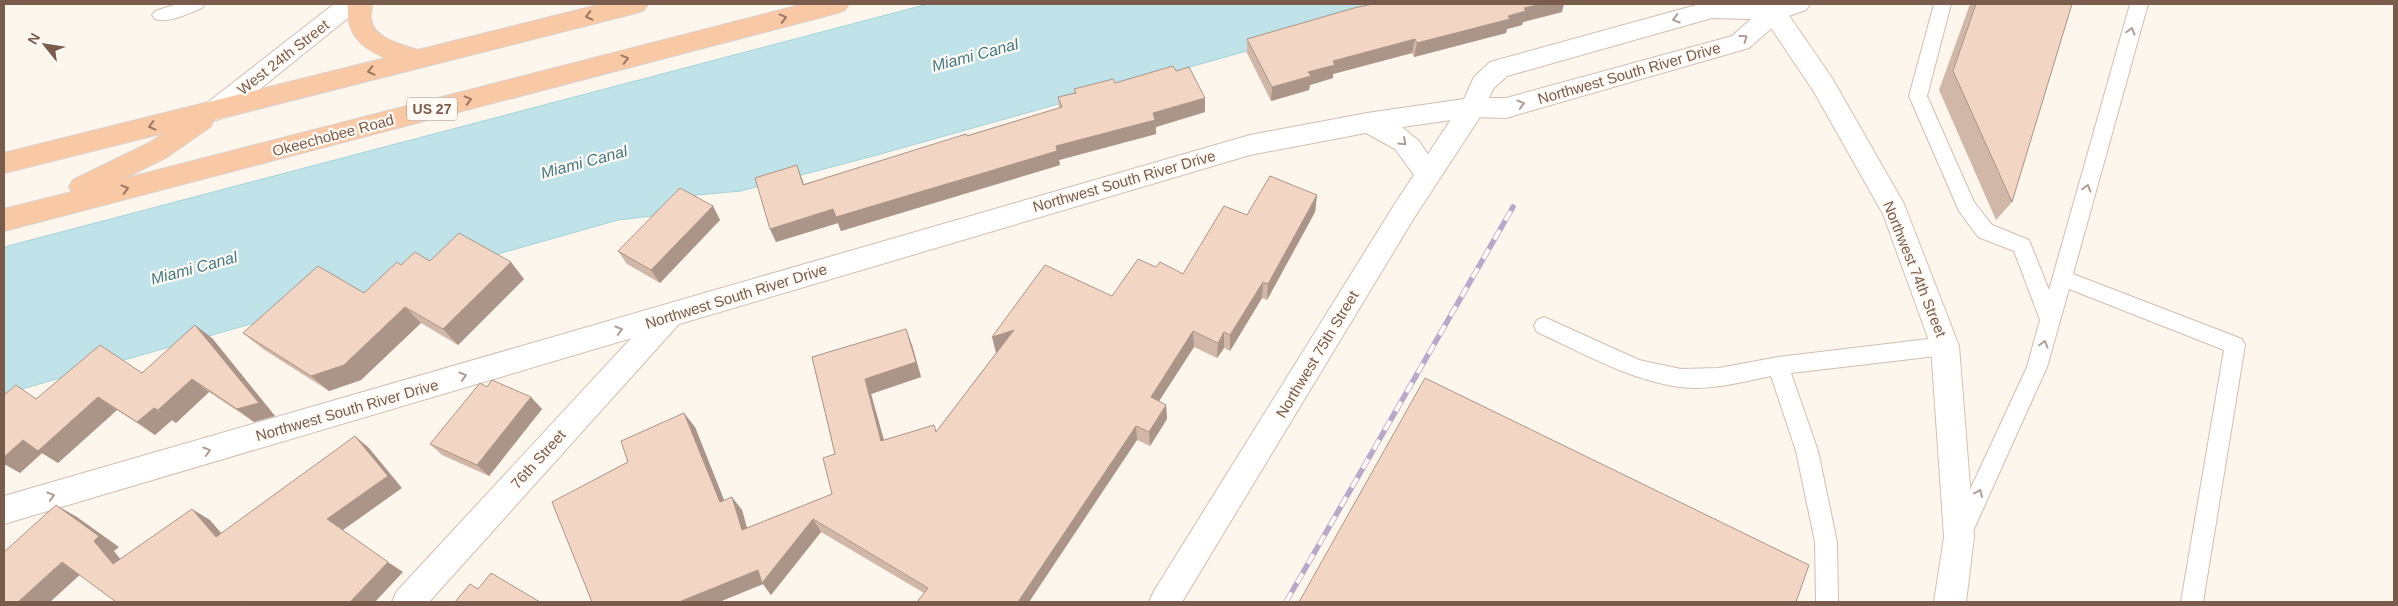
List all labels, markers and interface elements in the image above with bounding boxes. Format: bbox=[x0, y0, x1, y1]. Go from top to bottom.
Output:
one-way arrow bbox=[584, 10, 593, 21]
one-way arrow bbox=[778, 13, 787, 24]
one-way arrow bbox=[1672, 14, 1680, 24]
street label: West 24th Street bbox=[234, 15, 333, 98]
north arrow bbox=[20, 20, 70, 70]
one-way arrow bbox=[2125, 27, 2136, 36]
text: N bbox=[24, 30, 43, 47]
water label: Miami Canal bbox=[930, 35, 1021, 75]
one-way arrow bbox=[1738, 35, 1747, 44]
street label: Northwest South River Drive bbox=[1536, 39, 1722, 107]
one-way arrow bbox=[621, 54, 630, 65]
one-way arrow bbox=[368, 65, 376, 75]
one-way arrow bbox=[464, 95, 472, 105]
road number: US 27 bbox=[407, 98, 457, 120]
one-way arrow bbox=[1517, 99, 1525, 109]
street label: Okeechobee Road bbox=[270, 111, 396, 159]
one-way arrow bbox=[147, 120, 156, 131]
one-way arrow bbox=[1398, 136, 1407, 145]
water label: Miami Canal bbox=[539, 142, 630, 182]
street label: Northwest South River Drive bbox=[1031, 147, 1217, 215]
one-way arrow bbox=[120, 184, 129, 195]
one-way arrow bbox=[2082, 184, 2092, 192]
street label: Northwest 74th Street bbox=[1880, 199, 1950, 340]
water label: Miami Canal bbox=[149, 248, 240, 288]
street label: Northwest South River Drive bbox=[643, 260, 829, 332]
street label: Northwest 75th Street bbox=[1272, 287, 1362, 421]
one-way arrow bbox=[615, 326, 623, 336]
one-way arrow bbox=[2038, 341, 2048, 349]
one-way arrow bbox=[459, 371, 467, 381]
street label: Northwest South River Drive bbox=[254, 376, 440, 444]
street label: 76th Street bbox=[507, 425, 569, 492]
one-way arrow bbox=[202, 446, 210, 456]
one-way arrow bbox=[1973, 489, 1984, 498]
one-way arrow bbox=[46, 491, 55, 502]

